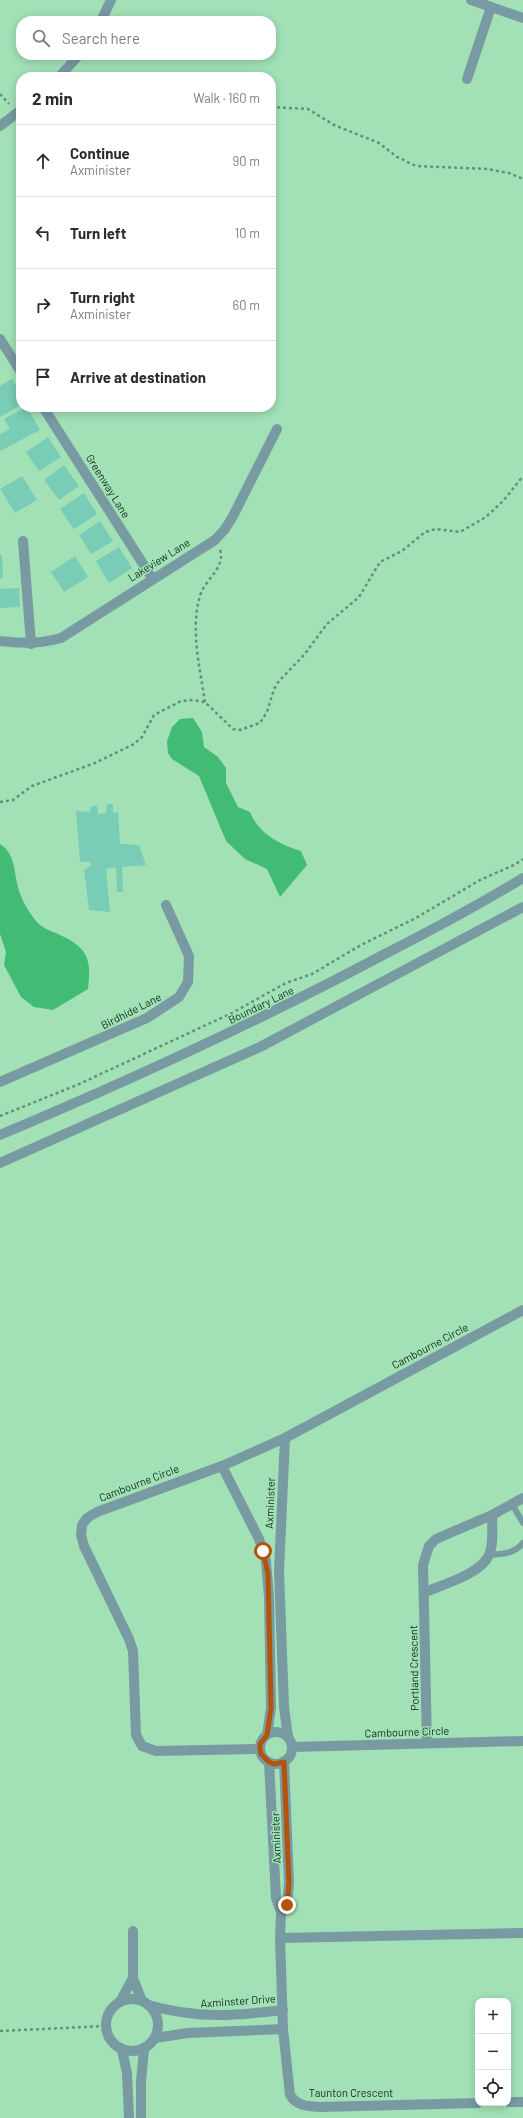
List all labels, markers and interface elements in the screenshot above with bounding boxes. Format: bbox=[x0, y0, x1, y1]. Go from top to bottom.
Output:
search box bbox=[16, 16, 276, 60]
icon: search bbox=[30, 27, 52, 49]
text: Search here bbox=[62, 29, 140, 47]
text: 2 min bbox=[32, 88, 73, 108]
text: Walk · 160 m bbox=[193, 90, 260, 106]
text: Continue bbox=[70, 144, 130, 162]
icon: ahead bbox=[32, 150, 54, 172]
text: 90 m bbox=[233, 153, 260, 169]
text: Axminister bbox=[70, 162, 131, 178]
icon: left bbox=[32, 222, 54, 244]
text: Turn left bbox=[70, 224, 126, 242]
text: 10 m bbox=[235, 225, 260, 241]
text: Turn right bbox=[70, 288, 135, 306]
icon: right bbox=[32, 294, 54, 316]
text: 60 m bbox=[233, 297, 260, 313]
text: Axminister bbox=[70, 306, 131, 322]
icon: arrive bbox=[32, 366, 54, 388]
text: Arrive at destination bbox=[70, 368, 206, 386]
street label: Greenway Lane bbox=[84, 452, 133, 520]
street label: Lakeview Lane bbox=[125, 535, 192, 584]
street label: Boundary Lane bbox=[226, 983, 296, 1026]
street label: Birdhide Lane bbox=[98, 990, 163, 1031]
street label: Cambourne Circle bbox=[389, 1320, 470, 1371]
street label: Cambourne Circle bbox=[97, 1461, 181, 1504]
street label: Axminister bbox=[262, 1477, 277, 1529]
route start bbox=[254, 1542, 272, 1560]
street label: Portland Crescent bbox=[406, 1625, 421, 1711]
street label: Cambourne Circle bbox=[364, 1724, 450, 1739]
street label: Axminister bbox=[268, 1812, 283, 1864]
route end bbox=[278, 1896, 296, 1914]
street label: Axminster Drive bbox=[200, 1991, 276, 2010]
map controls bbox=[475, 1998, 511, 2106]
button: + bbox=[475, 1998, 511, 2034]
button: − bbox=[475, 2034, 511, 2070]
button: locate bbox=[475, 2070, 511, 2106]
street label: Taunton Crescent bbox=[309, 2086, 393, 2099]

